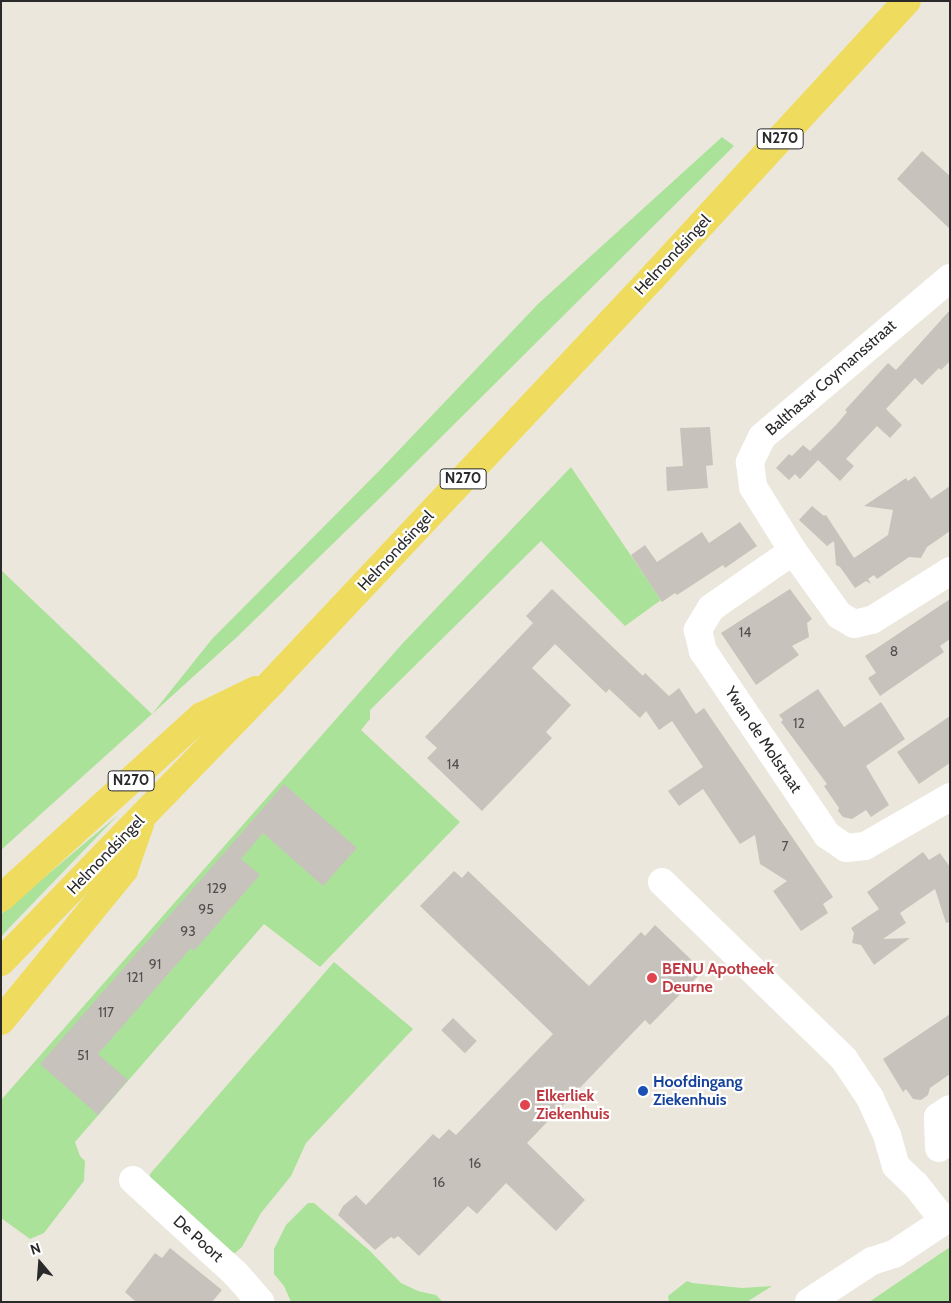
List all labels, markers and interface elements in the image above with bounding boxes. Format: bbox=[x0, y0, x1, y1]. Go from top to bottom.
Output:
road number: N270 bbox=[756, 126, 804, 152]
street label: Helmondsingel bbox=[631, 211, 715, 299]
street label: Balthasar Coymansstraat bbox=[762, 316, 900, 440]
road number: N270 bbox=[439, 466, 487, 492]
street label: Helmondsingel bbox=[354, 507, 438, 595]
house number: 14 bbox=[739, 624, 751, 640]
house number: 8 bbox=[890, 643, 898, 659]
street label: Ywan de Molstraat bbox=[720, 683, 806, 797]
house number: 12 bbox=[793, 715, 805, 731]
house number: 14 bbox=[447, 756, 459, 772]
road number: N270 bbox=[107, 768, 155, 794]
street label: Helmondsingel bbox=[63, 811, 149, 899]
house number: 7 bbox=[781, 838, 789, 854]
house number: 129 bbox=[207, 880, 227, 896]
house number: 95 bbox=[198, 901, 214, 917]
house number: 93 bbox=[180, 923, 196, 939]
house number: 91 bbox=[149, 956, 161, 972]
place label: BENU Apotheek Deurne bbox=[662, 959, 774, 997]
house number: 121 bbox=[127, 969, 143, 985]
marker: BENU Apotheek Deurne bbox=[646, 972, 658, 984]
house number: 117 bbox=[98, 1004, 114, 1020]
house number: 51 bbox=[77, 1047, 89, 1063]
place label: Hoofdingang Ziekenhuis bbox=[653, 1072, 743, 1110]
marker: Hoofdingang Ziekenhuis bbox=[637, 1085, 649, 1097]
place label: Elkerliek Ziekenhuis bbox=[536, 1086, 609, 1124]
marker: Elkerliek Ziekenhuis bbox=[518, 1098, 532, 1112]
house number: 16 bbox=[469, 1155, 481, 1171]
house number: 16 bbox=[433, 1174, 445, 1190]
street label: De Poort bbox=[169, 1212, 227, 1266]
north arrow bbox=[15, 1238, 65, 1288]
text: N bbox=[28, 1239, 43, 1259]

